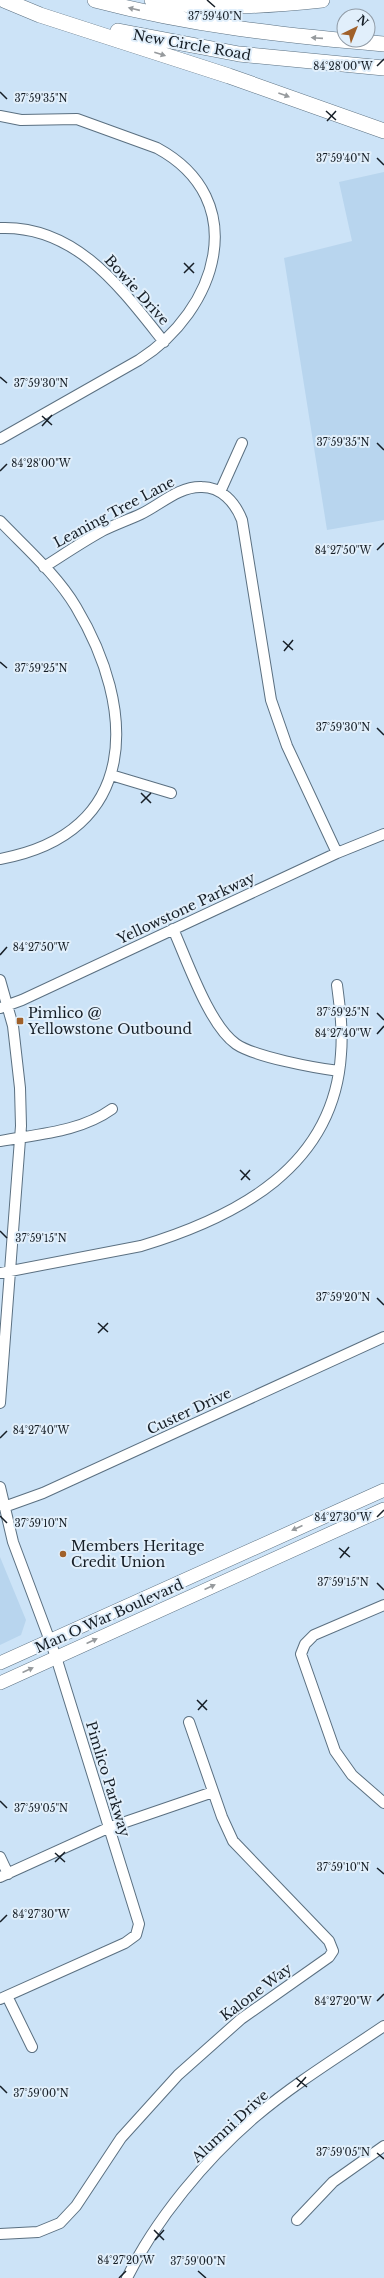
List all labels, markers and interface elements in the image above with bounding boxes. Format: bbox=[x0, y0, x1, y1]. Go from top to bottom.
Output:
one-way arrow bbox=[127, 6, 140, 12]
north arrow bbox=[336, 8, 376, 48]
text: 37°59'40"N bbox=[188, 10, 242, 23]
text: N bbox=[354, 12, 372, 30]
street label: New Circle Road bbox=[132, 26, 253, 64]
one-way arrow bbox=[311, 35, 323, 42]
one-way arrow bbox=[155, 51, 167, 57]
text: 84°28'00"W bbox=[313, 60, 373, 73]
text: 37°59'35"N bbox=[14, 92, 68, 105]
one-way arrow bbox=[278, 92, 290, 98]
text: 37°59'40"N bbox=[316, 152, 370, 165]
street label: Bowie Drive bbox=[101, 251, 173, 329]
text: 37°59'30"N bbox=[14, 377, 68, 390]
text: 37°59'35"N bbox=[316, 436, 370, 449]
text: 84°28'00"W bbox=[11, 457, 71, 470]
street label: Leaning Tree Lane bbox=[51, 473, 177, 551]
text: 84°27'50"W bbox=[315, 544, 372, 557]
text: 37°59'25"N bbox=[14, 662, 68, 675]
text: 37°59'30"N bbox=[316, 721, 370, 734]
street label: Yellowstone Parkway bbox=[113, 868, 258, 948]
text: 84°27'50"W bbox=[13, 941, 70, 954]
place label: Pimlico @ Yellowstone Outbound bbox=[27, 1004, 192, 1038]
text: 37°59'25"N bbox=[316, 1006, 370, 1019]
marker: Pimlico @ Yellowstone Outbound bbox=[15, 1016, 25, 1026]
text: 84°27'40"W bbox=[315, 1027, 372, 1040]
text: 37°59'15"N bbox=[15, 1232, 67, 1245]
text: 37°59'20"N bbox=[316, 1291, 370, 1304]
street label: Custer Drive bbox=[144, 1384, 234, 1438]
text: 84°27'40"W bbox=[13, 1424, 70, 1437]
text: 84°27'30"W bbox=[314, 1511, 372, 1524]
text: 37°59'10"N bbox=[15, 1517, 67, 1530]
one-way arrow bbox=[292, 1525, 303, 1531]
place label: Members Heritage Credit Union bbox=[71, 1537, 205, 1571]
marker: Members Heritage Credit Union bbox=[58, 1549, 68, 1559]
street label: Man O War Boulevard bbox=[32, 1575, 186, 1657]
text: 37°59'15"N bbox=[317, 1576, 369, 1589]
one-way arrow bbox=[205, 1584, 217, 1590]
one-way arrow bbox=[86, 1638, 98, 1644]
one-way arrow bbox=[23, 1667, 34, 1673]
street label: Pimlico Parkway bbox=[82, 1719, 134, 1839]
text: 37°59'05"N bbox=[14, 1802, 68, 1815]
text: 37°59'10"N bbox=[317, 1861, 369, 1874]
text: 84°27'30"W bbox=[12, 1908, 70, 1921]
street label: Kalone Way bbox=[217, 1959, 295, 2025]
text: 84°27'20"W bbox=[314, 1995, 372, 2008]
street label: Alumni Drive bbox=[187, 2086, 272, 2167]
text: 37°59'00"N bbox=[13, 2087, 69, 2100]
text: 37°59'05"N bbox=[316, 2146, 370, 2159]
text: 84°27'20"W bbox=[97, 2254, 155, 2267]
text: 37°59'00"N bbox=[170, 2255, 226, 2268]

